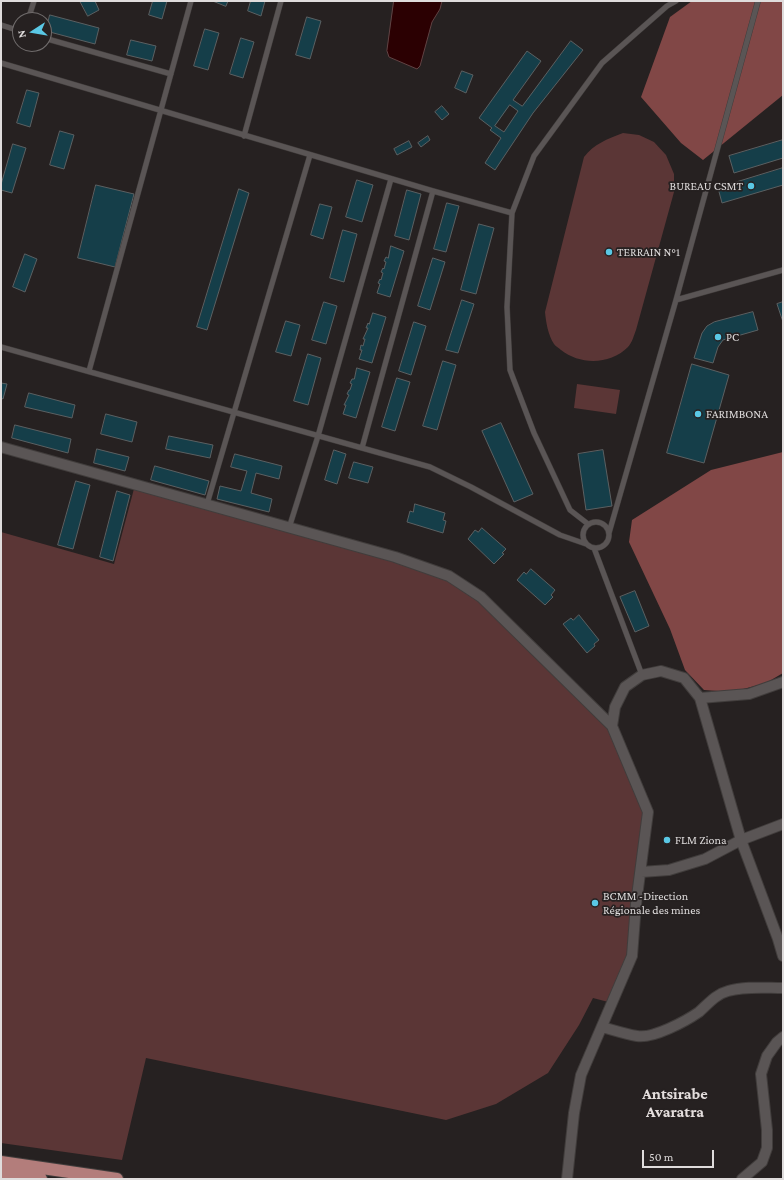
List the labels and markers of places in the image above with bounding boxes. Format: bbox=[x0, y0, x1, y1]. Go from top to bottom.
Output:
place label: BUREAU CSMT bbox=[670, 179, 743, 193]
marker: BUREAU CSMT bbox=[746, 181, 756, 191]
place label: TERRAIN N°1 bbox=[617, 245, 680, 259]
marker: TERRAIN N°1 bbox=[604, 247, 614, 257]
place label: PC bbox=[726, 330, 739, 344]
marker: PC bbox=[713, 332, 723, 342]
place label: FARIMBONA bbox=[706, 407, 768, 421]
marker: FARIMBONA bbox=[693, 409, 703, 419]
place label: FLM Ziona bbox=[675, 833, 726, 847]
marker: FLM Ziona bbox=[662, 835, 672, 845]
place label: BCMM -Direction Régionale des mines bbox=[603, 889, 700, 917]
marker: BCMM -Direction Régionale des mines bbox=[590, 898, 600, 908]

